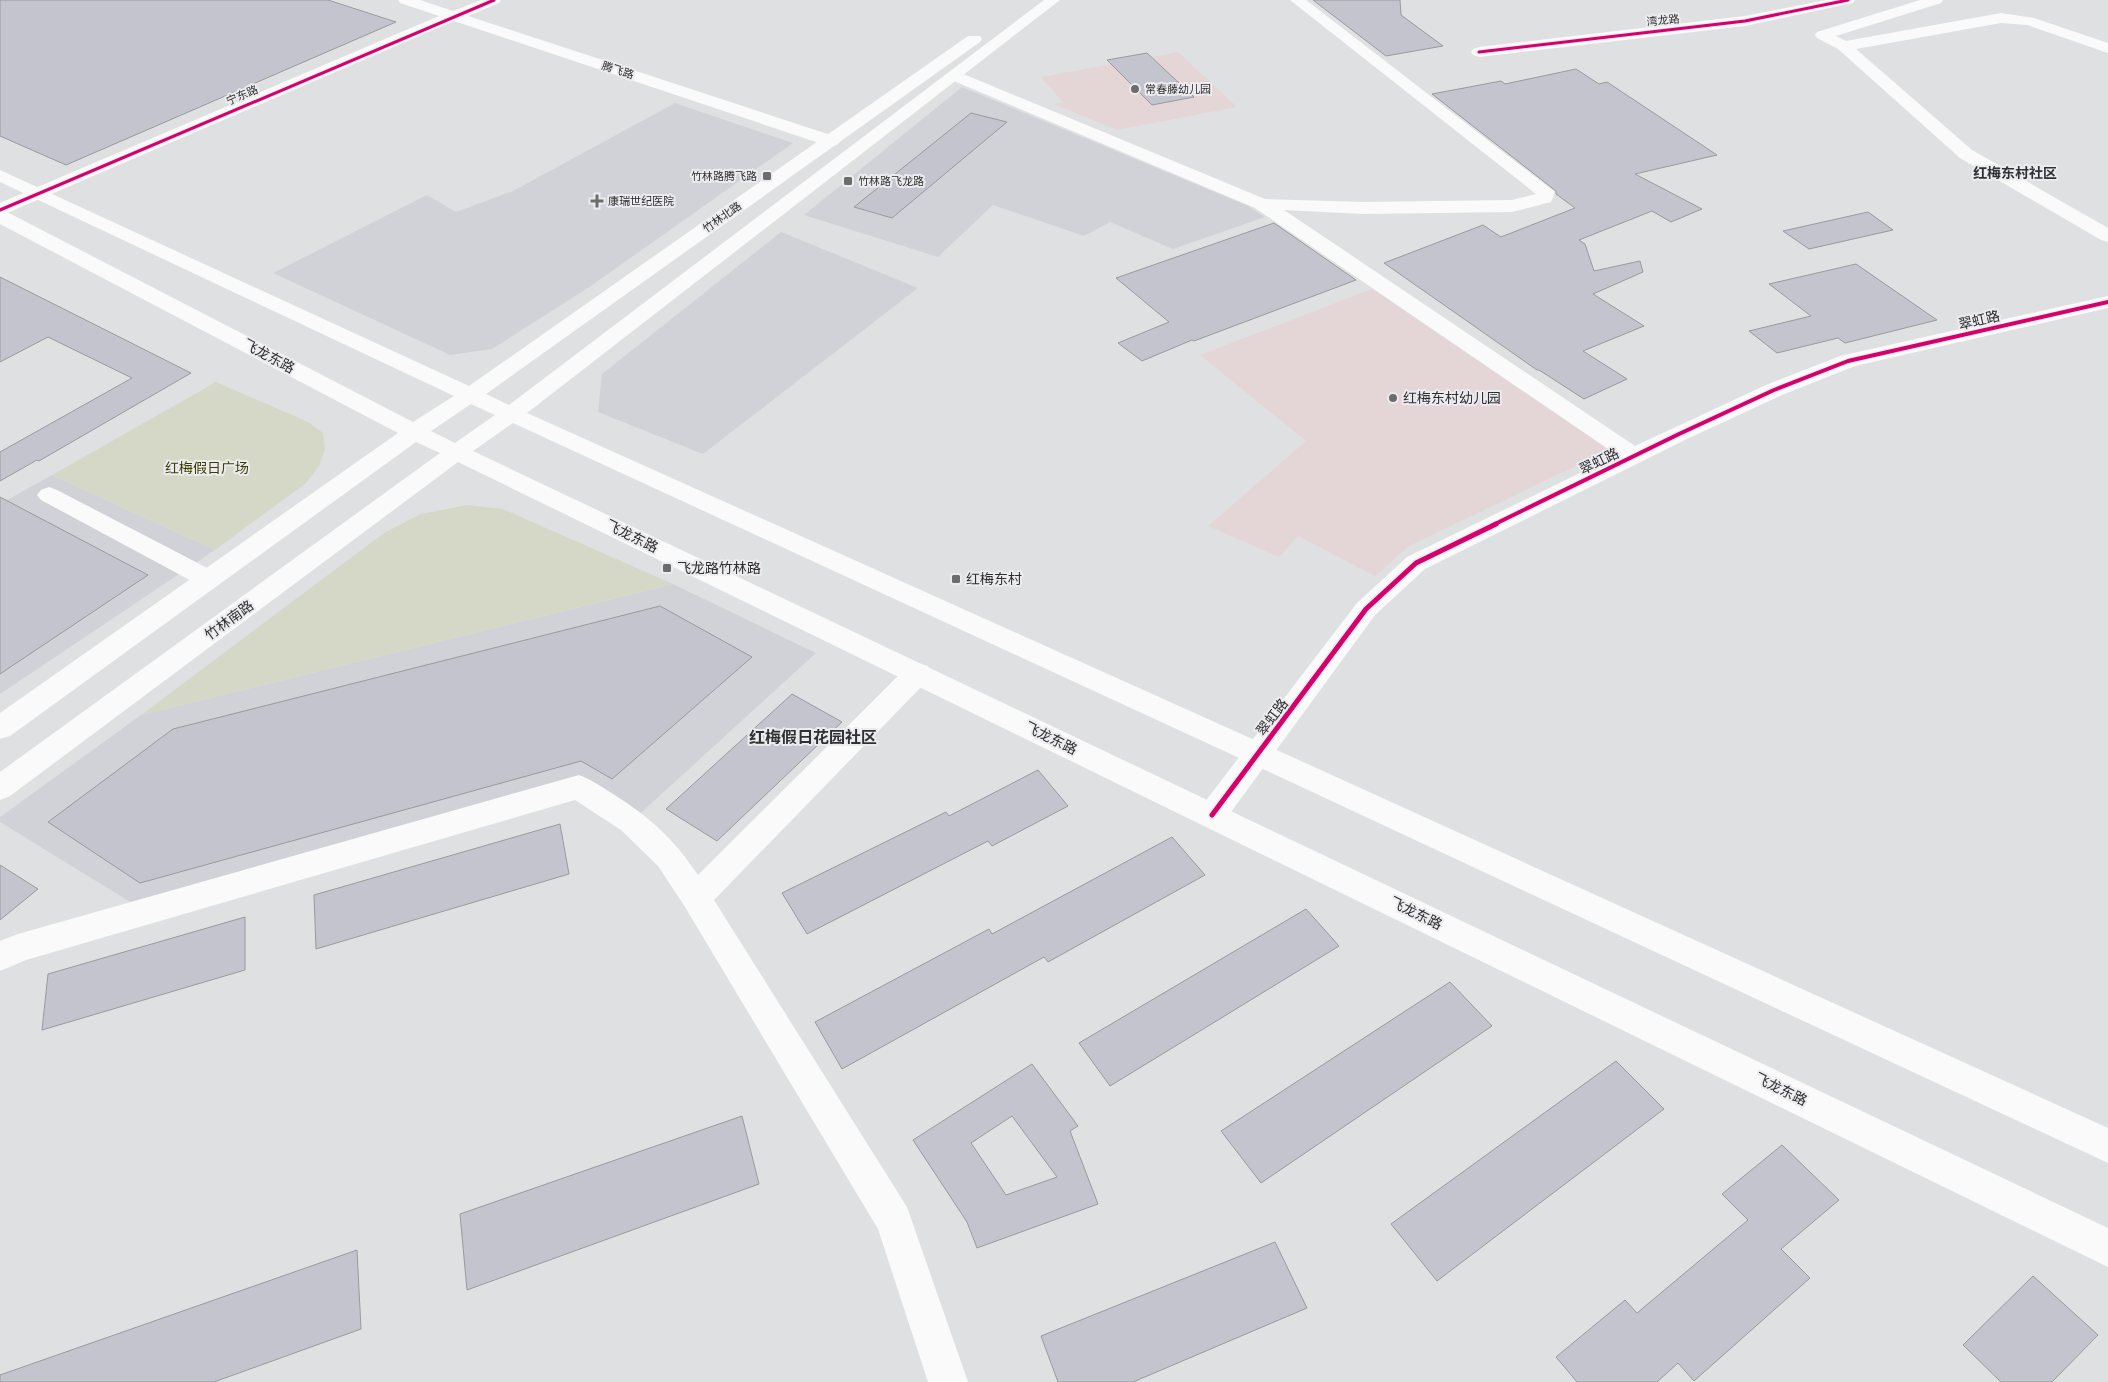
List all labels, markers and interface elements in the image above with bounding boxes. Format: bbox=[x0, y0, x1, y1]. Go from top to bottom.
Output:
street label: 湾龙路 bbox=[1646, 11, 1680, 29]
street label: 腾飞路 bbox=[600, 58, 636, 82]
street label: 宁东路 bbox=[224, 82, 260, 108]
place label: 常春藤幼儿园 bbox=[1145, 82, 1211, 96]
marker: 常春藤幼儿园 bbox=[1129, 83, 1141, 95]
district label: 红梅东村社区 bbox=[1973, 164, 2057, 182]
place label: 竹林路腾飞路 bbox=[691, 169, 757, 183]
marker: 竹林路腾飞路 bbox=[761, 170, 773, 182]
place label: 竹林路飞龙路 bbox=[858, 174, 924, 188]
marker: 竹林路飞龙路 bbox=[842, 175, 854, 187]
marker: 康瑞世纪医院 bbox=[590, 194, 604, 208]
place label: 康瑞世纪医院 bbox=[608, 194, 674, 208]
street label: 竹林北路 bbox=[700, 199, 744, 235]
street label: 翠虹路 bbox=[1957, 307, 2001, 333]
street label: 飞龙东路 bbox=[240, 335, 298, 377]
place label: 红梅东村幼儿园 bbox=[1403, 389, 1501, 407]
marker: 红梅东村幼儿园 bbox=[1387, 392, 1399, 404]
street label: 翠虹路 bbox=[1576, 444, 1622, 478]
park label: 红梅假日广场 bbox=[165, 459, 249, 477]
street label: 飞龙东路 bbox=[603, 516, 661, 556]
place label: 飞龙路竹林路 bbox=[677, 559, 761, 577]
marker: 飞龙路竹林路 bbox=[661, 562, 673, 574]
place label: 红梅东村 bbox=[966, 570, 1022, 588]
marker: 红梅东村 bbox=[950, 573, 962, 585]
street label: 竹林南路 bbox=[201, 596, 257, 644]
street label: 翠虹路 bbox=[1252, 695, 1292, 739]
street label: 飞龙东路 bbox=[1022, 718, 1080, 758]
district label: 红梅假日花园社区 bbox=[749, 727, 877, 748]
street label: 飞龙东路 bbox=[1387, 893, 1445, 933]
street label: 飞龙东路 bbox=[1752, 1069, 1810, 1109]

